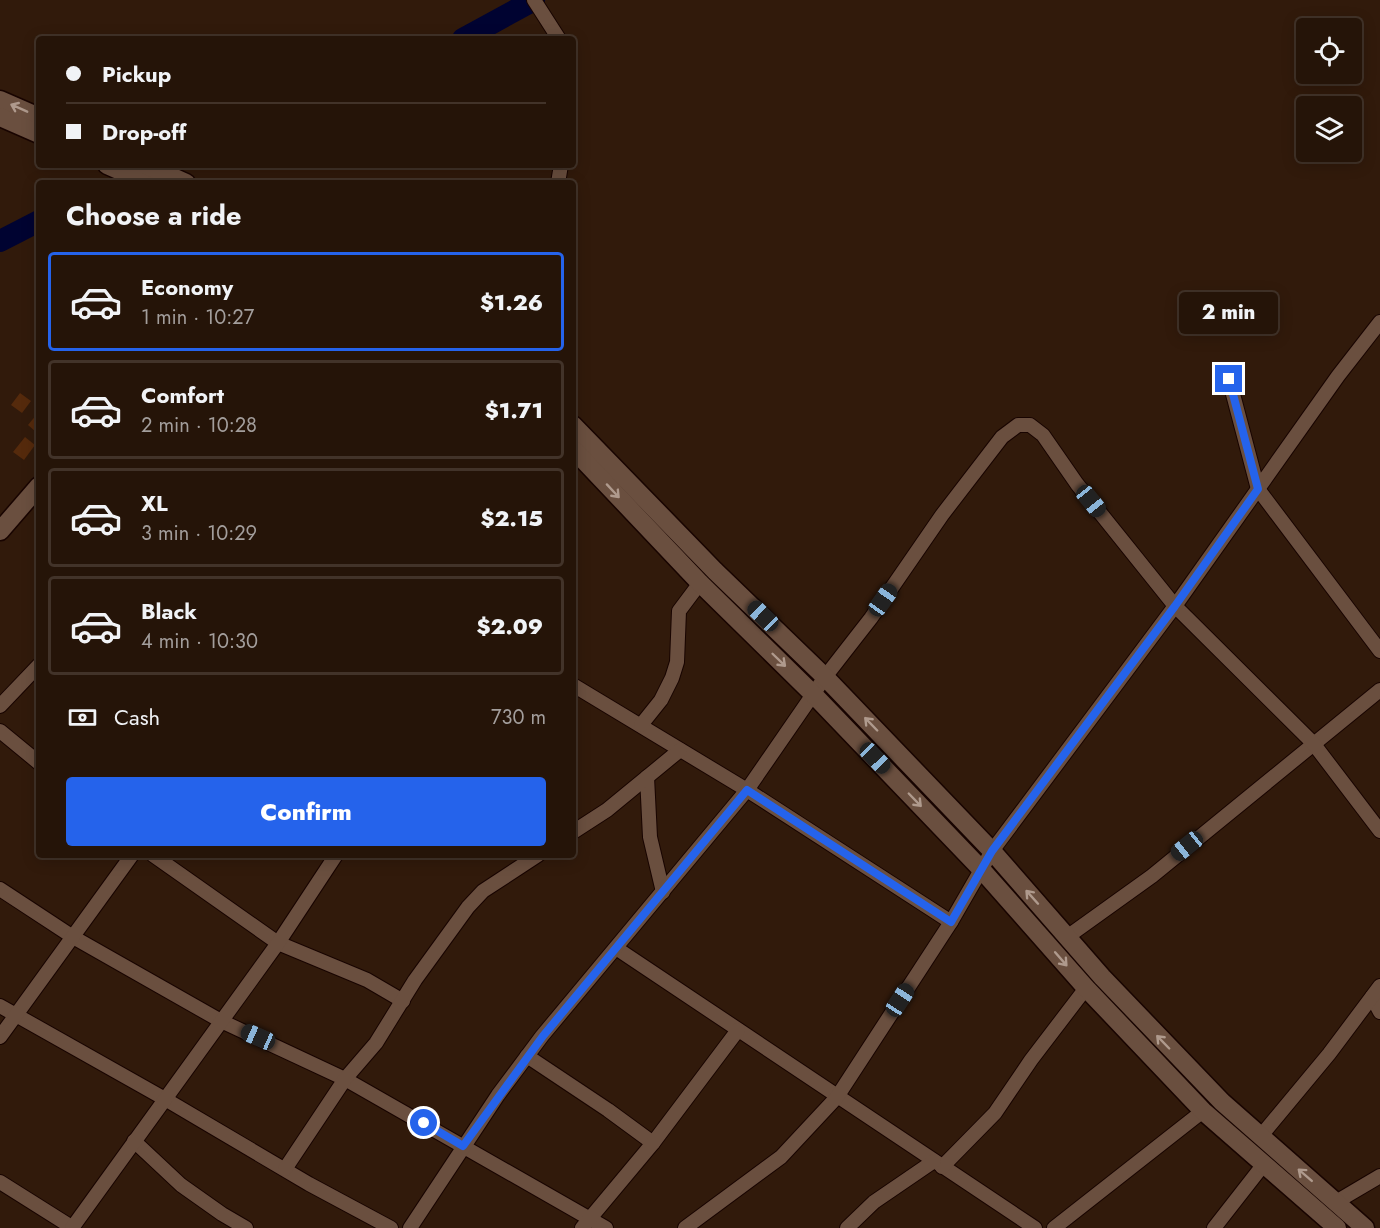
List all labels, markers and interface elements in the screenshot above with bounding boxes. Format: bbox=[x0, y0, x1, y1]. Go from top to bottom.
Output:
map controls bbox=[1296, 18, 1362, 162]
button: locate bbox=[1296, 18, 1362, 84]
text: Pickup bbox=[102, 58, 171, 90]
button: layers bbox=[1296, 96, 1362, 162]
one-way arrow bbox=[11, 102, 29, 114]
text: Drop-off bbox=[102, 116, 186, 148]
text: Choose a ride bbox=[66, 196, 241, 235]
text: Economy bbox=[141, 271, 233, 303]
icon: car bbox=[69, 275, 123, 329]
text: $1.26 bbox=[480, 286, 543, 318]
callout: 2 min bbox=[1180, 292, 1278, 334]
text: 2 min bbox=[1202, 298, 1255, 327]
text: 1 min · 10:27 bbox=[141, 303, 254, 332]
route end bbox=[1215, 365, 1242, 392]
text: Comfort bbox=[141, 379, 224, 411]
icon: car bbox=[69, 383, 123, 437]
text: $1.71 bbox=[485, 394, 543, 426]
text: 2 min · 10:28 bbox=[141, 411, 257, 440]
car bbox=[1073, 481, 1109, 521]
one-way arrow bbox=[606, 484, 620, 499]
text: XL bbox=[141, 487, 168, 519]
icon: car bbox=[69, 491, 123, 545]
text: $2.15 bbox=[480, 502, 543, 534]
text: 3 min · 10:29 bbox=[141, 519, 257, 548]
car bbox=[865, 580, 901, 620]
text: Black bbox=[141, 595, 197, 627]
car bbox=[744, 597, 782, 635]
icon: car bbox=[69, 599, 123, 653]
text: $2.09 bbox=[476, 610, 543, 642]
text: 4 min · 10:30 bbox=[141, 627, 258, 656]
one-way arrow bbox=[772, 653, 787, 668]
icon: cash bbox=[66, 701, 99, 734]
text: Cash bbox=[114, 701, 160, 733]
text: 730 m bbox=[491, 703, 546, 732]
one-way arrow bbox=[863, 717, 878, 732]
car bbox=[856, 739, 894, 777]
button: Confirm bbox=[66, 777, 546, 846]
one-way arrow bbox=[908, 793, 923, 808]
car bbox=[1167, 828, 1207, 864]
one-way arrow bbox=[1025, 890, 1039, 905]
one-way arrow bbox=[1054, 951, 1068, 966]
car bbox=[883, 980, 917, 1020]
car bbox=[238, 1021, 278, 1053]
one-way arrow bbox=[1156, 1034, 1170, 1049]
route start bbox=[410, 1109, 437, 1136]
one-way arrow bbox=[1297, 1169, 1313, 1182]

